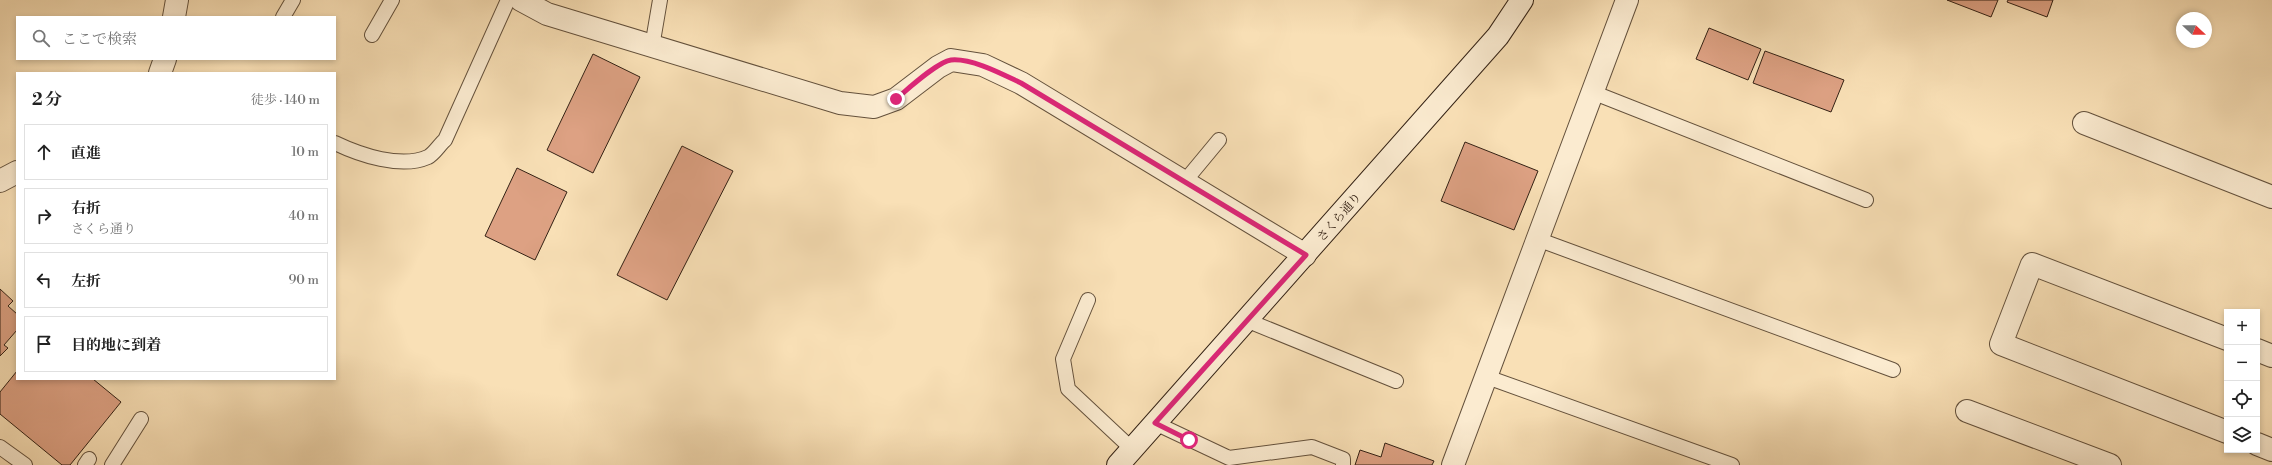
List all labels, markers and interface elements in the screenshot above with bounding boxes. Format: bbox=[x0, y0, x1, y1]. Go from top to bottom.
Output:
north arrow bbox=[2176, 12, 2212, 48]
search box bbox=[16, 16, 336, 60]
icon: search bbox=[30, 27, 52, 49]
text: ここで検索 bbox=[62, 30, 137, 49]
text: 2 分 bbox=[32, 89, 62, 111]
route end bbox=[887, 90, 905, 108]
text: 徒歩 · 140 m bbox=[251, 92, 320, 108]
icon: ahead bbox=[33, 141, 55, 163]
text: 直進 bbox=[71, 144, 101, 163]
text: 10 m bbox=[291, 144, 319, 160]
street label: さくら通り bbox=[1314, 190, 1365, 245]
text: 右折 bbox=[71, 199, 101, 218]
icon: right bbox=[33, 205, 55, 227]
text: 40 m bbox=[289, 208, 319, 224]
text: さくら通り bbox=[71, 221, 136, 237]
icon: left bbox=[33, 269, 55, 291]
text: 左折 bbox=[71, 272, 101, 291]
text: 90 m bbox=[288, 272, 319, 288]
map controls bbox=[2224, 309, 2260, 453]
button: + bbox=[2224, 309, 2260, 345]
icon: arrive bbox=[33, 333, 55, 355]
text: 目的地に到着 bbox=[71, 336, 161, 355]
button: − bbox=[2224, 345, 2260, 381]
button: locate bbox=[2224, 381, 2260, 417]
button: layers bbox=[2224, 417, 2260, 453]
route start bbox=[1180, 431, 1198, 449]

